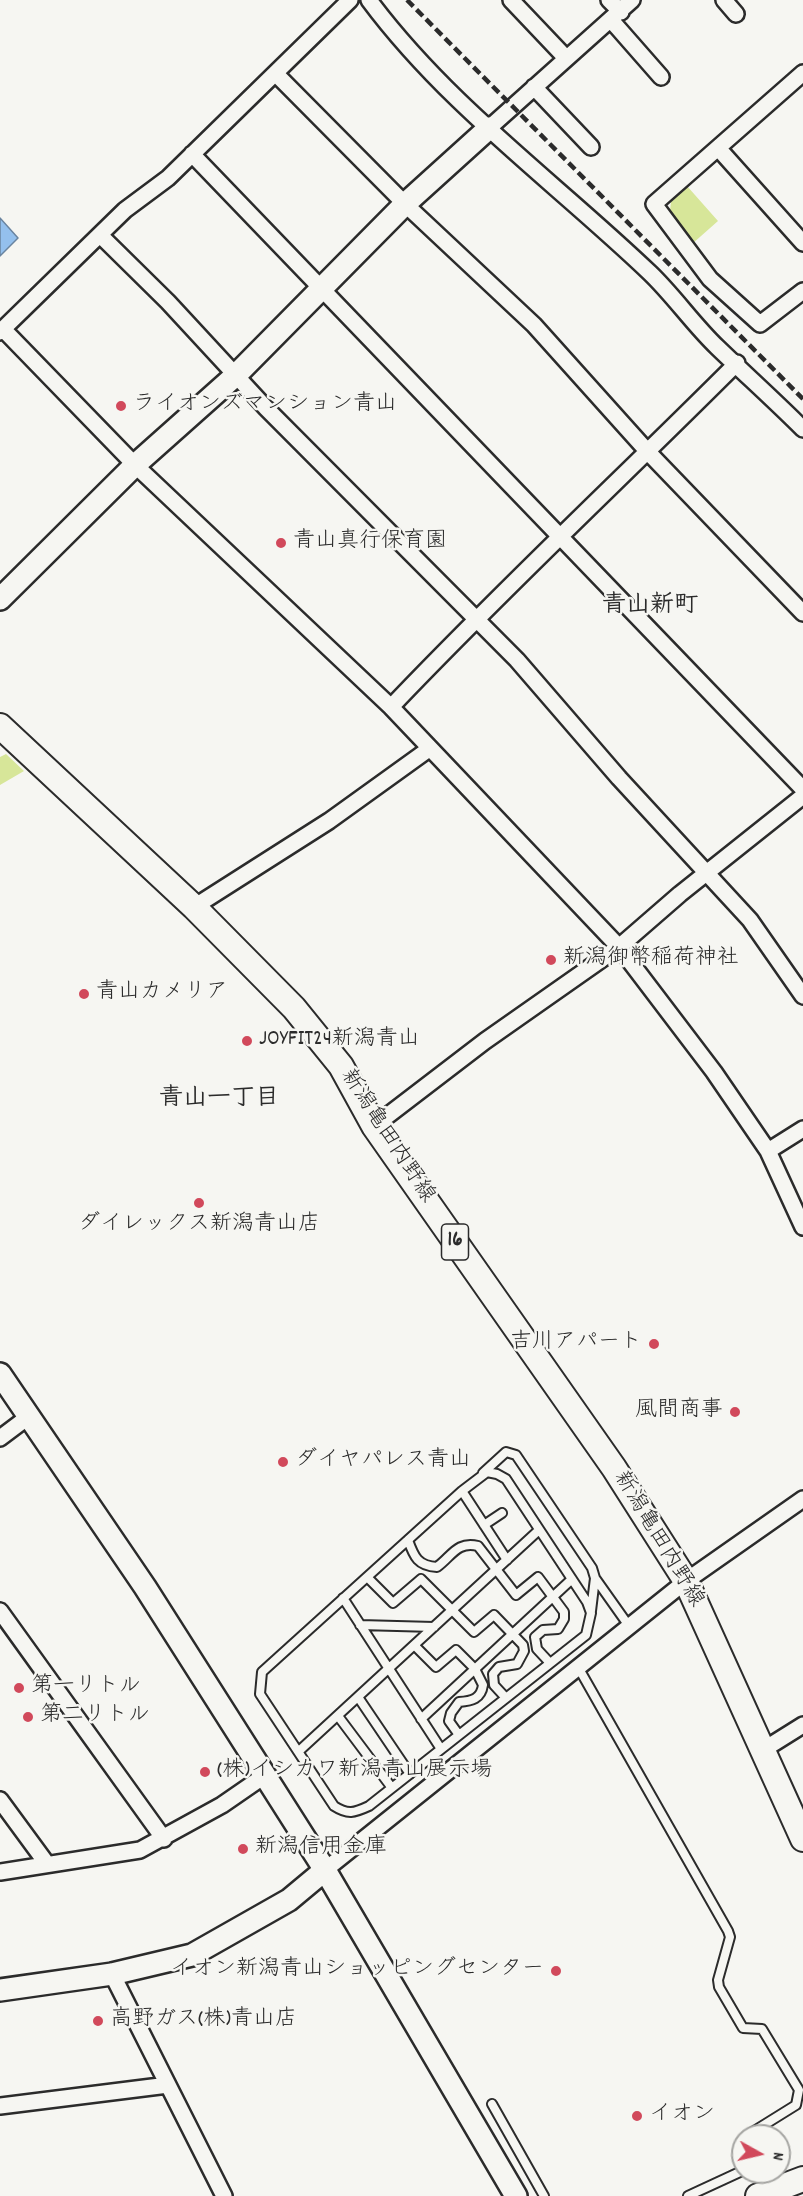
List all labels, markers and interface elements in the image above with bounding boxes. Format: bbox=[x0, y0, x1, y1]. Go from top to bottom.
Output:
place label: ライオンズマンション青山 bbox=[133, 393, 397, 419]
marker: ライオンズマンション青山 bbox=[114, 399, 128, 413]
place label: 青山真行保育園 bbox=[293, 530, 447, 556]
marker: 青山真行保育園 bbox=[274, 536, 288, 550]
district label: 青山新町 bbox=[602, 594, 698, 622]
place label: 新潟御幣稲荷神社 bbox=[563, 947, 739, 973]
marker: 新潟御幣稲荷神社 bbox=[544, 953, 558, 967]
place label: 青山カメリア bbox=[96, 981, 228, 1007]
marker: 青山カメリア bbox=[77, 987, 91, 1001]
place label: JOYFIT24新潟青山 bbox=[259, 1028, 420, 1054]
marker: JOYFIT24新潟青山 bbox=[240, 1034, 254, 1048]
street label: 新潟亀田内野線 bbox=[333, 1065, 439, 1209]
district label: 青山一丁目 bbox=[159, 1087, 279, 1115]
marker: ダイレックス新潟青山店 bbox=[192, 1196, 206, 1210]
place label: ダイレックス新潟青山店 bbox=[78, 1213, 320, 1239]
road number: 16 bbox=[442, 1224, 468, 1260]
place label: 吉川アパート bbox=[510, 1331, 642, 1357]
marker: 吉川アパート bbox=[647, 1337, 661, 1351]
place label: 風間商事 bbox=[635, 1399, 723, 1425]
marker: 風間商事 bbox=[728, 1405, 742, 1419]
place label: ダイヤパレス青山 bbox=[295, 1449, 471, 1475]
marker: ダイヤパレス青山 bbox=[276, 1455, 290, 1469]
street label: 新潟亀田内野線 bbox=[606, 1467, 708, 1613]
place label: 第一リトル bbox=[31, 1675, 141, 1701]
marker: 第一リトル bbox=[12, 1681, 26, 1695]
place label: 第二リトル bbox=[40, 1704, 150, 1730]
marker: 第二リトル bbox=[21, 1710, 35, 1724]
place label: (株)イシカワ新潟青山展示場 bbox=[217, 1759, 492, 1785]
marker: (株)イシカワ新潟青山展示場 bbox=[198, 1765, 212, 1779]
place label: 新潟信用金庫 bbox=[255, 1836, 387, 1862]
marker: 新潟信用金庫 bbox=[236, 1842, 250, 1856]
place label: イオン新潟青山ショッピングセンター bbox=[170, 1958, 544, 1984]
marker: イオン新潟青山ショッピングセンター bbox=[549, 1964, 563, 1978]
place label: 高野ガス(株)青山店 bbox=[110, 2008, 297, 2034]
marker: 高野ガス(株)青山店 bbox=[91, 2014, 105, 2028]
place label: イオン bbox=[649, 2103, 715, 2129]
marker: イオン bbox=[630, 2109, 644, 2123]
north arrow bbox=[731, 2124, 791, 2184]
text: N bbox=[765, 2151, 789, 2162]

